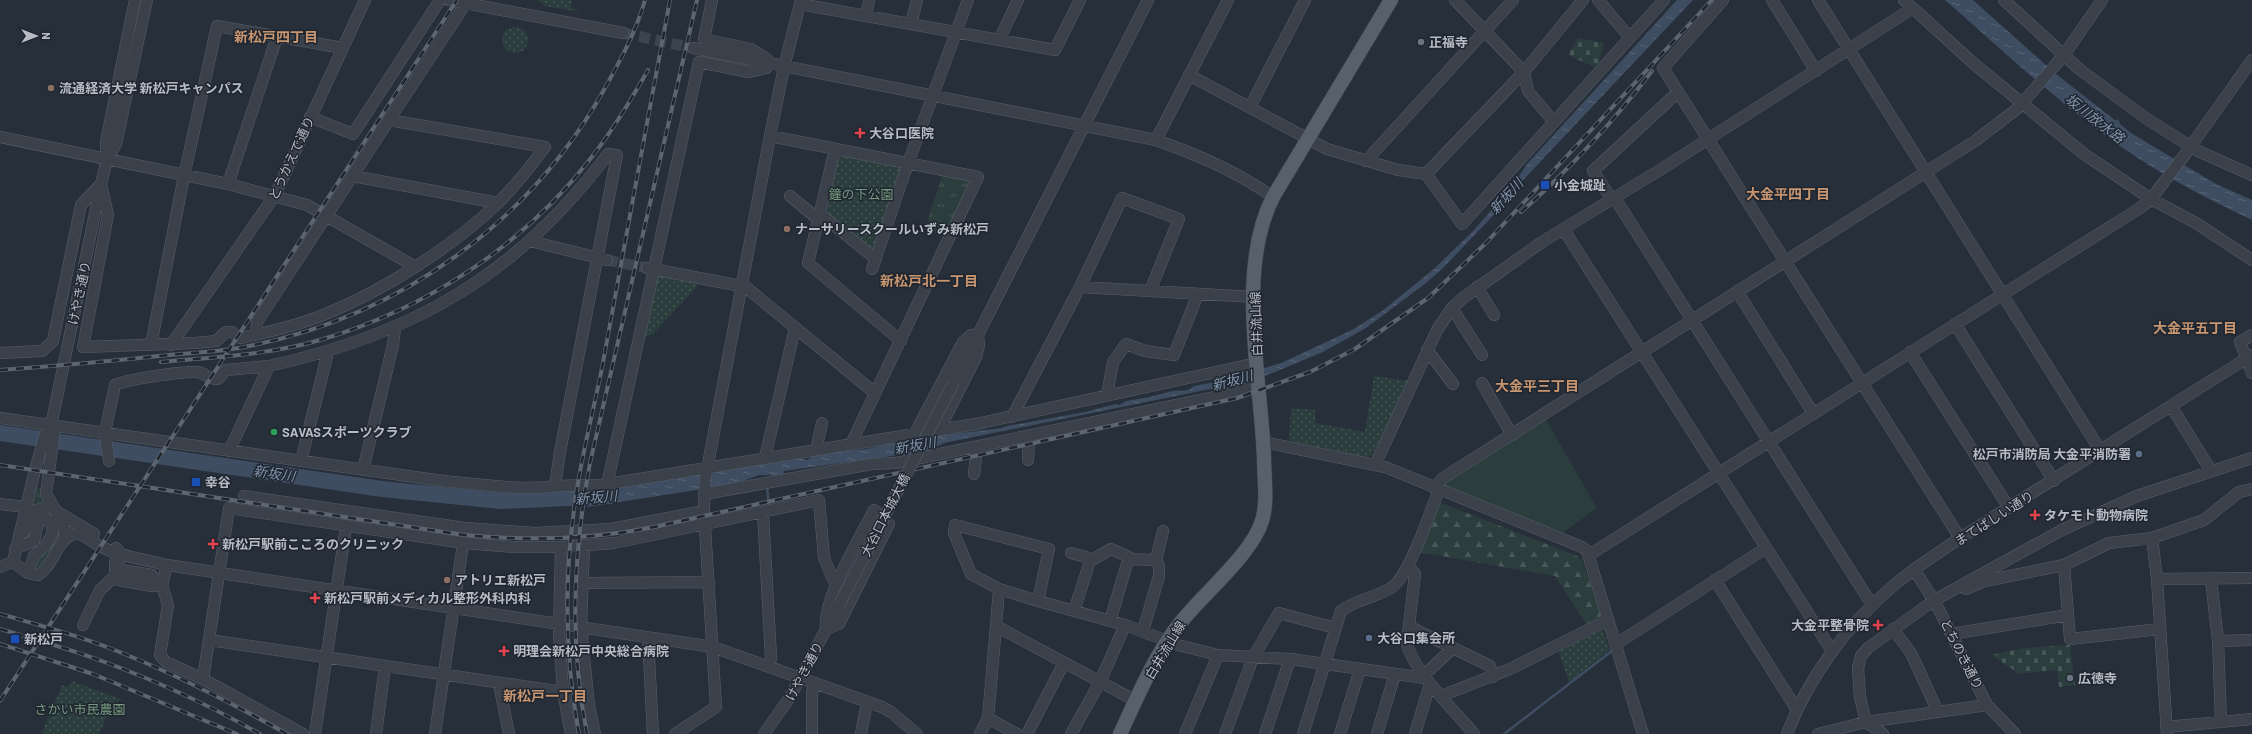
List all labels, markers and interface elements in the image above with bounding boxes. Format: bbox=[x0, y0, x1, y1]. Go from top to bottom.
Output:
north arrow bbox=[16, 16, 56, 56]
district label: 新松戸四丁目 bbox=[234, 28, 318, 45]
text: N bbox=[40, 32, 53, 40]
place label: 正福寺 bbox=[1429, 34, 1468, 50]
marker: 正福寺 bbox=[1416, 37, 1426, 47]
place label: 流通経済大学 新松戸キャンパス bbox=[59, 80, 244, 96]
marker: 流通経済大学 新松戸キャンパス bbox=[46, 83, 56, 93]
water label: 坂川放水路 bbox=[2062, 90, 2129, 147]
street label: とうかえで通り bbox=[265, 114, 317, 202]
place label: 大谷口医院 bbox=[869, 125, 934, 141]
marker: 大谷口医院 bbox=[854, 127, 866, 139]
water label: 新坂川 bbox=[1486, 173, 1528, 217]
place label: 小金城趾 bbox=[1554, 177, 1606, 193]
marker: 小金城趾 bbox=[1539, 179, 1551, 191]
district label: 大金平四丁目 bbox=[1746, 185, 1830, 202]
park label: 鐘の下公園 bbox=[828, 186, 894, 202]
place label: ナーサリースクールいずみ新松戸 bbox=[795, 221, 989, 237]
marker: ナーサリースクールいずみ新松戸 bbox=[782, 224, 792, 234]
street label: けやき通り bbox=[64, 260, 94, 326]
district label: 新松戸北一丁目 bbox=[880, 272, 978, 289]
street label: 白井流山線 bbox=[1247, 291, 1265, 357]
district label: 大金平五丁目 bbox=[2153, 319, 2237, 336]
water label: 新坂川 bbox=[1210, 366, 1256, 394]
district label: 大金平三丁目 bbox=[1495, 377, 1579, 394]
place label: SAVASスポーツクラブ bbox=[282, 424, 412, 440]
marker: SAVASスポーツクラブ bbox=[269, 427, 279, 437]
water label: 新坂川 bbox=[893, 433, 939, 457]
place label: 松戸市消防局 大金平消防署 bbox=[1972, 446, 2131, 462]
marker: 松戸市消防局 大金平消防署 bbox=[2134, 449, 2144, 459]
water label: 新坂川 bbox=[252, 462, 298, 485]
street label: 大谷口本城大橋 bbox=[857, 471, 913, 559]
place label: 幸谷 bbox=[205, 474, 231, 490]
marker: 幸谷 bbox=[190, 476, 202, 488]
water label: 新坂川 bbox=[574, 487, 620, 507]
street label: まてばしい通り bbox=[1951, 487, 2037, 549]
place label: タケモト動物病院 bbox=[2044, 507, 2148, 523]
marker: タケモト動物病院 bbox=[2029, 509, 2041, 521]
place label: 新松戸駅前こころのクリニック bbox=[222, 536, 404, 552]
marker: 新松戸駅前こころのクリニック bbox=[207, 538, 219, 550]
place label: アトリエ新松戸 bbox=[455, 572, 546, 588]
marker: アトリエ新松戸 bbox=[442, 575, 452, 585]
place label: 新松戸駅前メディカル整形外科内科 bbox=[324, 590, 531, 606]
marker: 新松戸駅前メディカル整形外科内科 bbox=[309, 592, 321, 604]
street label: とちのき通り bbox=[1937, 616, 1987, 692]
place label: 大金平整骨院 bbox=[1791, 617, 1869, 633]
street label: 白井流山線 bbox=[1141, 618, 1189, 682]
marker: 大金平整骨院 bbox=[1872, 619, 1884, 631]
place label: 大谷口集会所 bbox=[1377, 630, 1455, 646]
place label: 新松戸 bbox=[24, 631, 63, 647]
marker: 新松戸 bbox=[9, 633, 21, 645]
marker: 大谷口集会所 bbox=[1364, 633, 1374, 643]
street label: けやき通り bbox=[782, 639, 826, 703]
place label: 明理会新松戸中央総合病院 bbox=[513, 643, 669, 659]
marker: 明理会新松戸中央総合病院 bbox=[498, 645, 510, 657]
place label: 広徳寺 bbox=[2078, 670, 2117, 686]
marker: 広徳寺 bbox=[2065, 673, 2075, 683]
district label: 新松戸一丁目 bbox=[503, 687, 587, 704]
park label: さかい市民農園 bbox=[34, 701, 126, 717]

